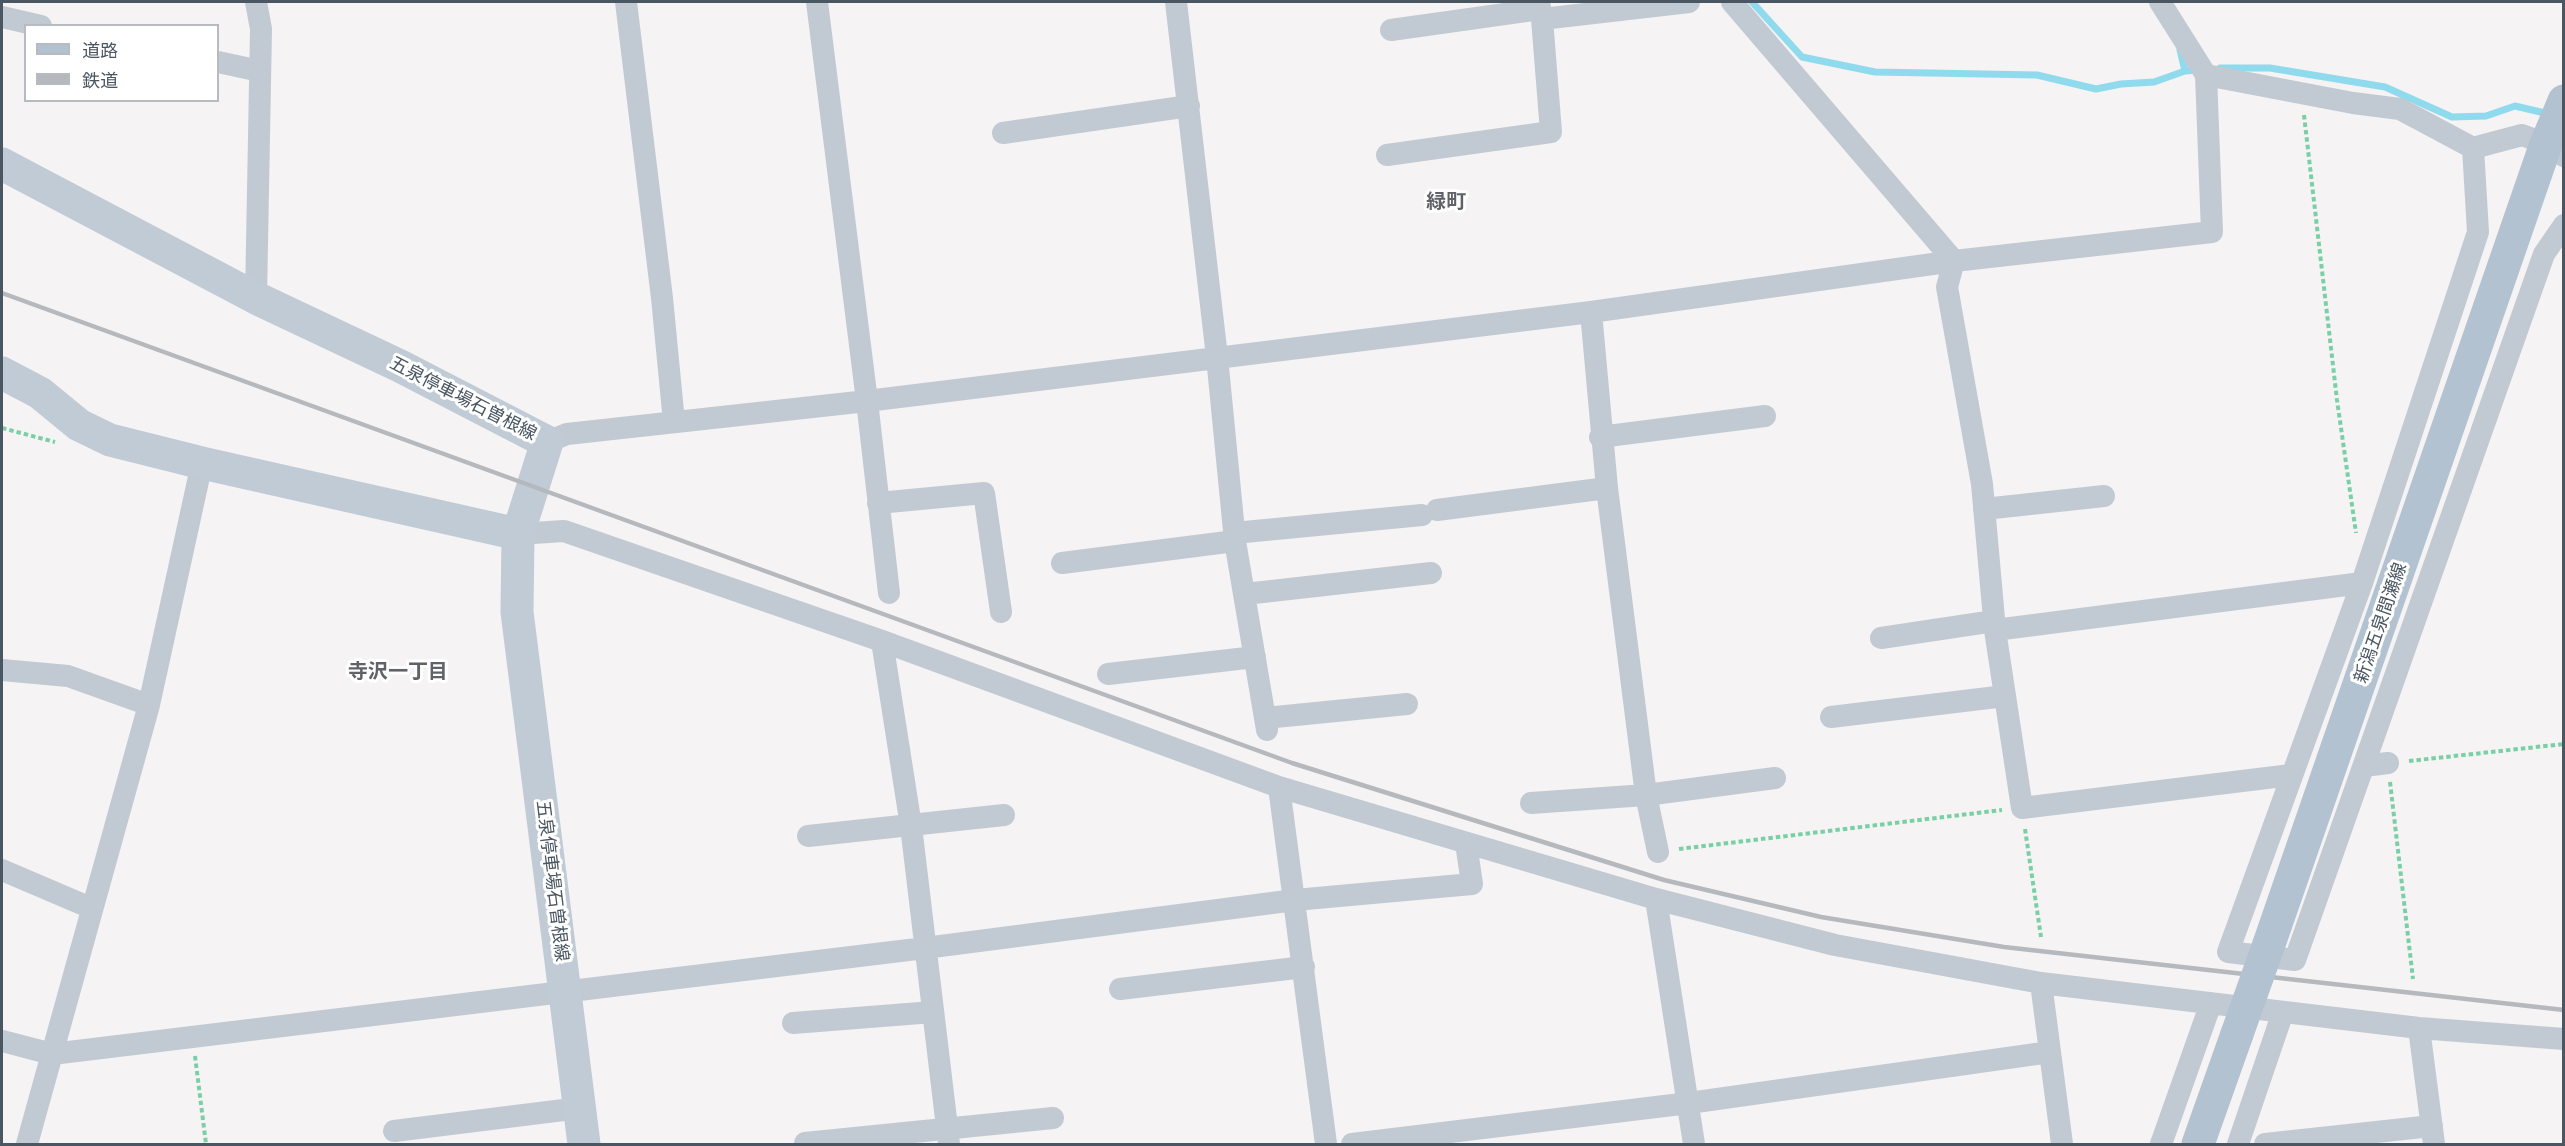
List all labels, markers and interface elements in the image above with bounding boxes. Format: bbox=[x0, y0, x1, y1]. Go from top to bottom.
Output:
legend bbox=[24, 24, 219, 102]
text: 道路 bbox=[82, 39, 118, 62]
text: 鉄道 bbox=[82, 69, 118, 92]
district label: 緑町 bbox=[1426, 190, 1466, 214]
street label: 五泉停車場石曽根線 bbox=[386, 353, 540, 445]
street label: 新潟五泉間瀬線 bbox=[2350, 560, 2412, 686]
district label: 寺沢一丁目 bbox=[348, 660, 448, 684]
street label: 五泉停車場石曽根線 bbox=[531, 799, 573, 963]

